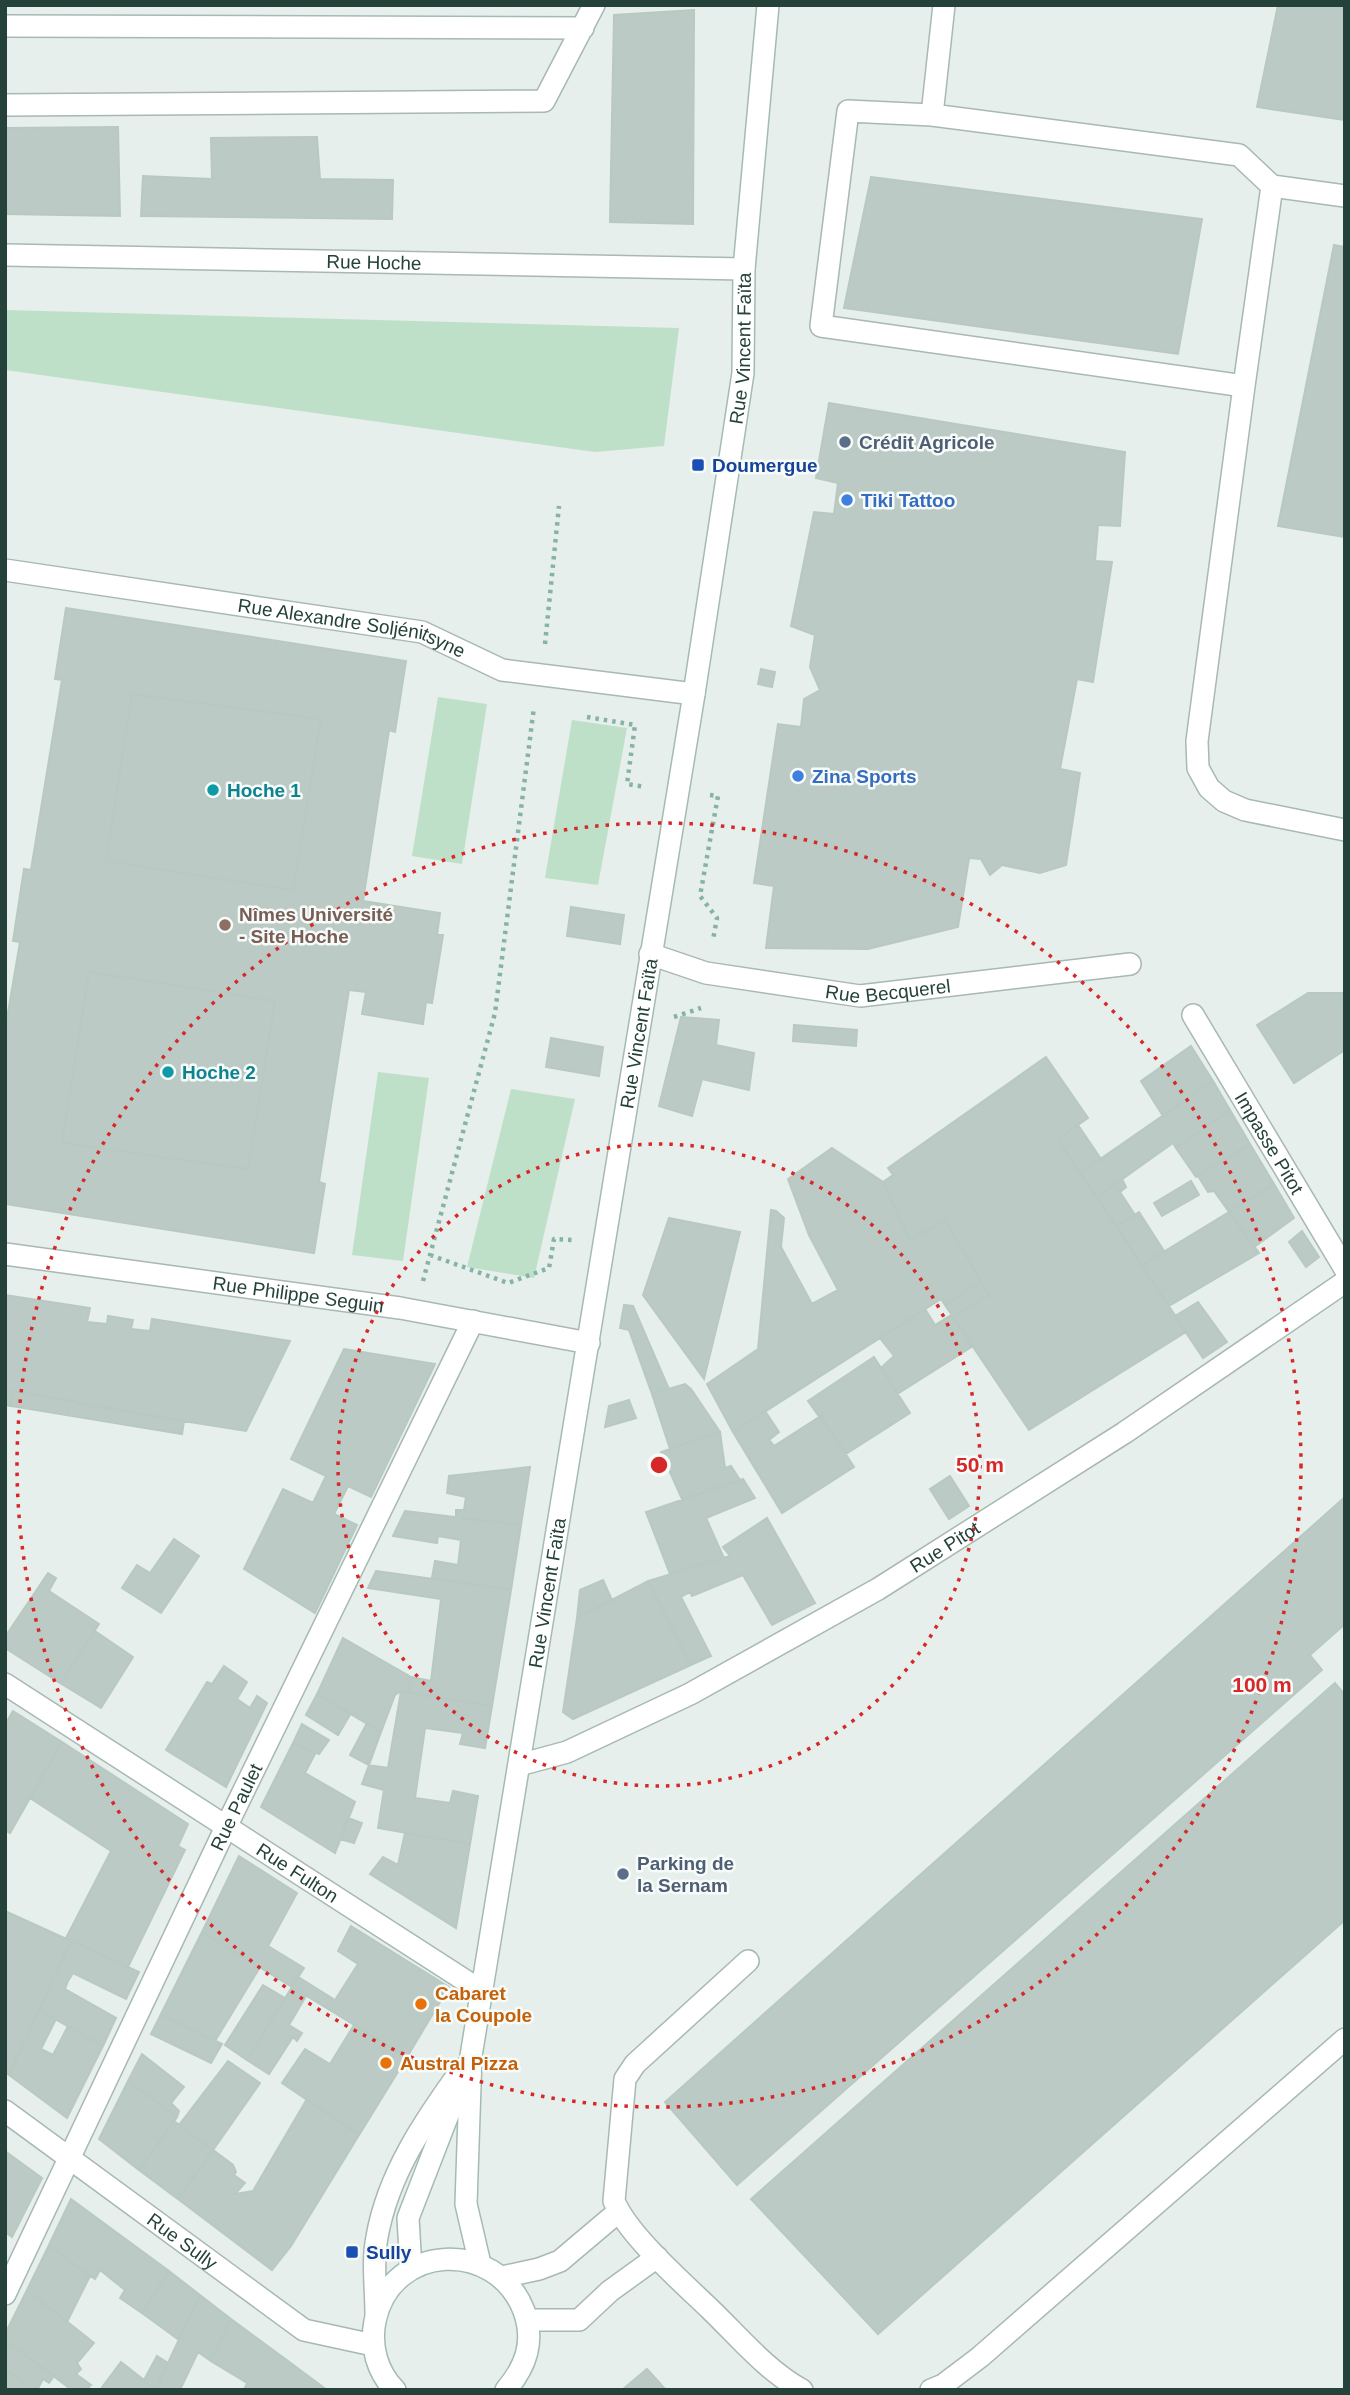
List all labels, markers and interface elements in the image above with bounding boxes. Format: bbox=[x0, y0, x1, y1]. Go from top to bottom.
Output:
street label: Rue Hoche bbox=[326, 251, 422, 273]
street label: Rue Vincent Faïta bbox=[725, 272, 754, 425]
place label: Crédit Agricole bbox=[859, 432, 995, 453]
marker: Crédit Agricole bbox=[837, 434, 853, 450]
place label: Doumergue bbox=[712, 455, 818, 476]
marker: Doumergue bbox=[690, 457, 706, 473]
place label: Tiki Tattoo bbox=[861, 490, 955, 511]
marker: Tiki Tattoo bbox=[839, 492, 855, 508]
street label: Rue Alexandre Soljénitsyne bbox=[237, 594, 469, 662]
place label: Zina Sports bbox=[812, 766, 917, 787]
marker: Zina Sports bbox=[790, 768, 806, 784]
place label: Hoche 1 bbox=[227, 780, 301, 801]
marker: Hoche 1 bbox=[205, 782, 221, 798]
place label: Nîmes Université - Site Hoche bbox=[239, 904, 393, 947]
marker: Nîmes Université - Site Hoche bbox=[217, 917, 233, 933]
street label: Rue Vincent Faïta bbox=[616, 956, 661, 1110]
street label: Rue Becquerel bbox=[824, 975, 952, 1006]
place label: Hoche 2 bbox=[182, 1062, 256, 1083]
marker: Hoche 2 bbox=[160, 1064, 176, 1080]
street label: Impasse Pitot bbox=[1231, 1088, 1308, 1198]
street label: Rue Philippe Seguin bbox=[211, 1272, 385, 1316]
centre of rings bbox=[647, 1453, 671, 1477]
text: 50 m bbox=[956, 1453, 1004, 1476]
street label: Rue Vincent Faïta bbox=[524, 1516, 570, 1669]
street label: Rue Pitot bbox=[906, 1517, 984, 1577]
text: 100 m bbox=[1232, 1673, 1292, 1696]
street label: Rue Paulet bbox=[206, 1759, 266, 1854]
street label: Rue Fulton bbox=[253, 1838, 342, 1907]
place label: Parking de la Sernam bbox=[637, 1853, 734, 1896]
marker: Parking de la Sernam bbox=[615, 1866, 631, 1882]
place label: Cabaret la Coupole bbox=[435, 1983, 532, 2026]
marker: Cabaret la Coupole bbox=[413, 1996, 429, 2012]
place label: Austral Pizza bbox=[400, 2053, 519, 2074]
marker: Austral Pizza bbox=[378, 2055, 394, 2071]
street label: Rue Sully bbox=[143, 2208, 222, 2274]
place label: Sully bbox=[366, 2242, 412, 2263]
marker: Sully bbox=[344, 2244, 360, 2260]

